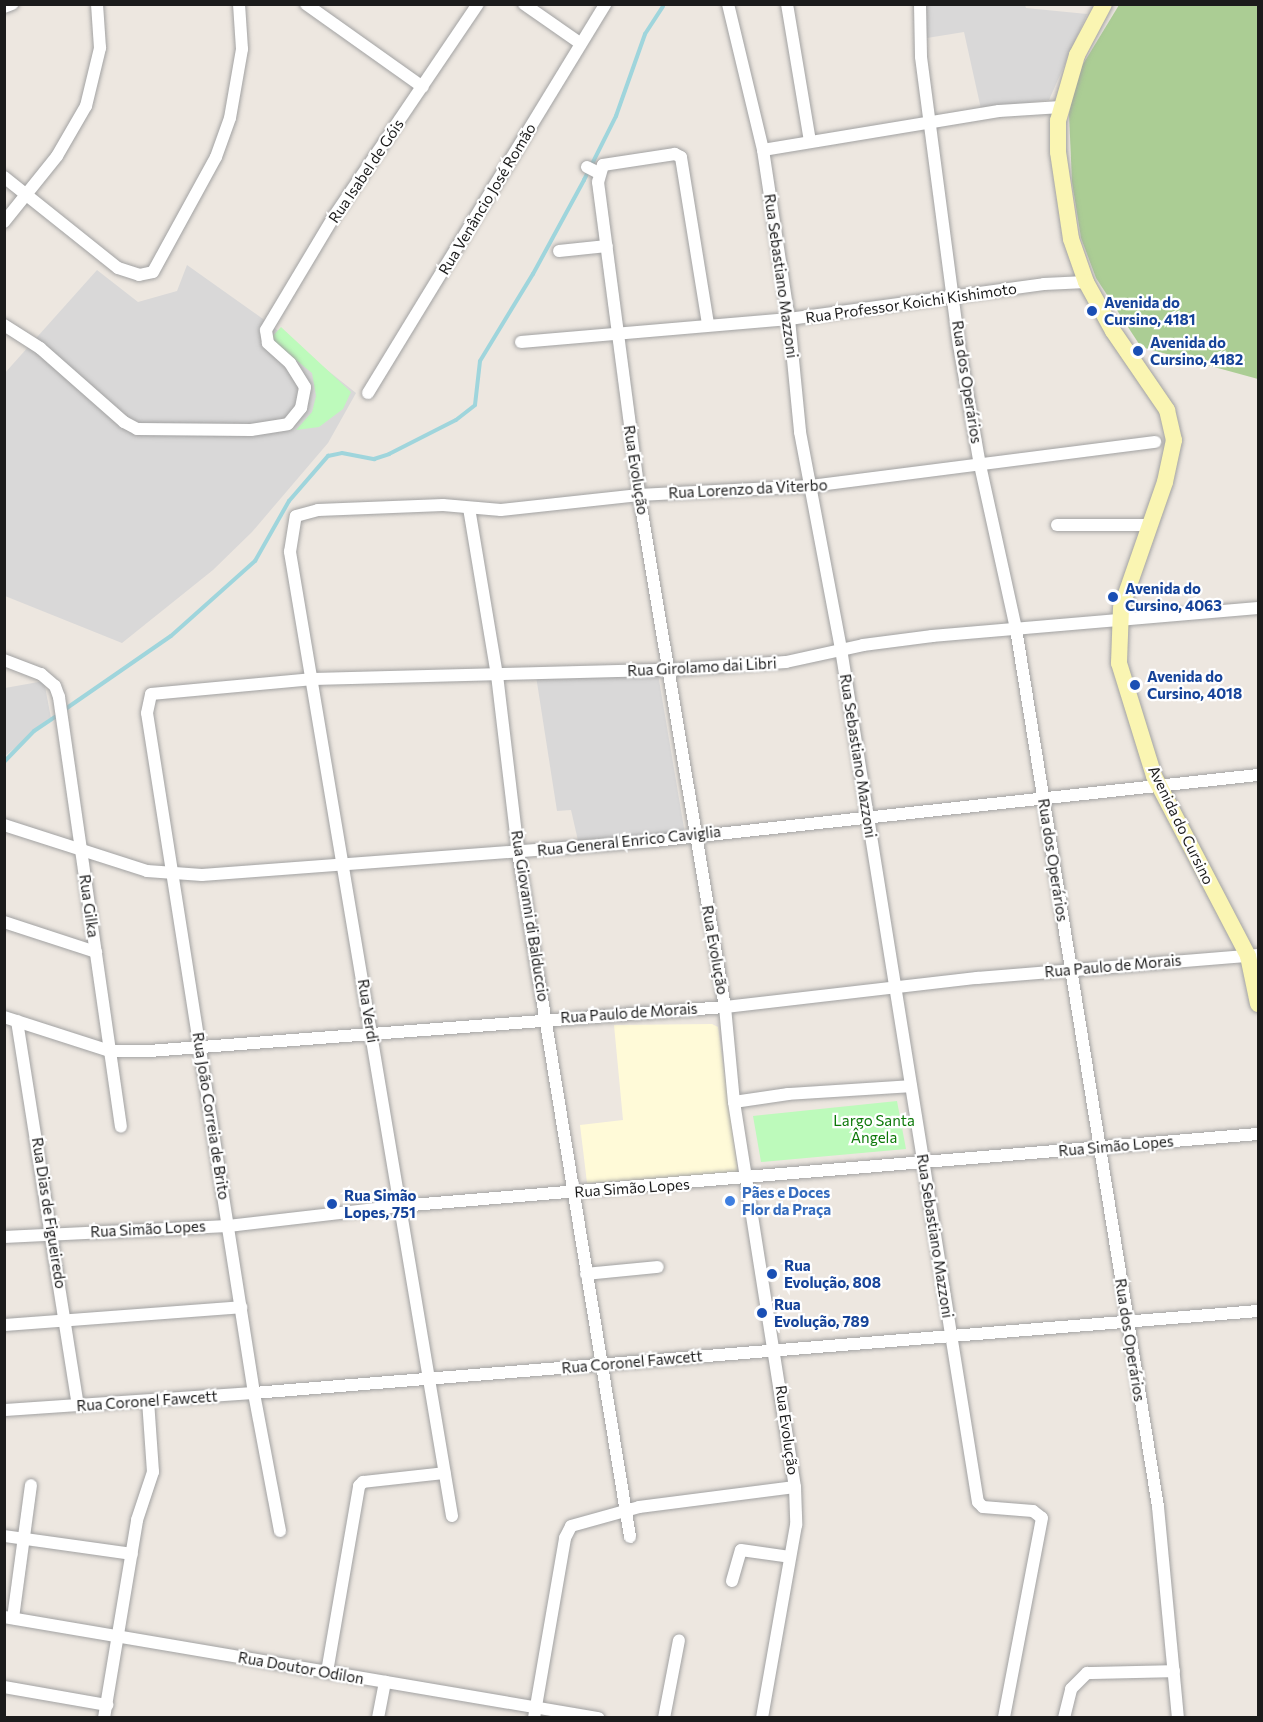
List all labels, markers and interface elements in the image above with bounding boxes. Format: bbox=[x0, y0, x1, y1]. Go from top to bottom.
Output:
street label: Rua Isabel de Góis bbox=[325, 116, 407, 226]
street label: Rua Venâncio José Romão bbox=[435, 120, 539, 278]
street label: Rua Sebastiano Mazzoni bbox=[761, 193, 801, 359]
street label: Rua Professor Koichi Kishimoto bbox=[804, 279, 1018, 327]
place label: Avenida do Cursino, 4181 bbox=[1104, 293, 1196, 328]
marker: Avenida do Cursino, 4181 bbox=[1085, 304, 1099, 318]
street label: Rua dos Operários bbox=[948, 319, 986, 445]
place label: Avenida do Cursino, 4182 bbox=[1150, 333, 1243, 368]
marker: Avenida do Cursino, 4182 bbox=[1131, 344, 1145, 358]
street label: Rua Evolução bbox=[620, 424, 652, 516]
street label: Rua Lorenzo da Viterbo bbox=[668, 476, 828, 502]
place label: Avenida do Cursino, 4063 bbox=[1125, 579, 1222, 614]
marker: Avenida do Cursino, 4063 bbox=[1106, 590, 1120, 604]
street label: Rua Girolamo dai Libri bbox=[627, 654, 777, 680]
place label: Avenida do Cursino, 4018 bbox=[1147, 667, 1242, 702]
street label: Rua Sebastiano Mazzoni bbox=[836, 673, 880, 839]
marker: Avenida do Cursino, 4018 bbox=[1128, 678, 1142, 692]
street label: Avenida do Cursino bbox=[1144, 763, 1218, 887]
street label: Rua dos Operários bbox=[1034, 797, 1072, 923]
street label: Rua General Enrico Caviglia bbox=[536, 822, 722, 860]
street label: Rua Giovanni di Balduccio bbox=[508, 829, 552, 1003]
street label: Rua Gilka bbox=[76, 873, 102, 939]
street label: Rua Evolução bbox=[698, 904, 732, 996]
street label: Rua Paulo de Morais bbox=[1044, 951, 1182, 981]
street label: Rua Verdi bbox=[354, 978, 382, 1044]
street label: Rua Paulo de Morais bbox=[560, 999, 698, 1027]
street label: Rua João Correia de Brito bbox=[189, 1031, 233, 1201]
park label: Largo Santa Ângela bbox=[833, 1111, 915, 1146]
street label: Rua Simão Lopes bbox=[1058, 1132, 1174, 1160]
street label: Rua Dias de Figueiredo bbox=[28, 1136, 70, 1290]
street label: Rua Sebastiano Mazzoni bbox=[913, 1153, 957, 1319]
street label: Rua Simão Lopes bbox=[574, 1175, 690, 1201]
place label: Pães e Doces Flor da Praça bbox=[742, 1183, 831, 1218]
place label: Rua Simão Lopes, 751 bbox=[344, 1186, 417, 1221]
marker: Pães e Doces Flor da Praça bbox=[723, 1194, 737, 1208]
marker: Rua Simão Lopes, 751 bbox=[325, 1197, 339, 1211]
street label: Rua Simão Lopes bbox=[90, 1217, 206, 1241]
place label: Rua Evolução, 808 bbox=[784, 1256, 881, 1291]
marker: Rua Evolução, 808 bbox=[765, 1267, 779, 1281]
street label: Rua dos Operários bbox=[1111, 1277, 1149, 1403]
place label: Rua Evolução, 789 bbox=[774, 1295, 869, 1330]
marker: Rua Evolução, 789 bbox=[755, 1306, 769, 1320]
street label: Rua Coronel Fawcett bbox=[561, 1347, 703, 1377]
street label: Rua Evolução bbox=[772, 1384, 802, 1476]
street label: Rua Coronel Fawcett bbox=[76, 1387, 218, 1415]
street label: Rua Doutor Odilon bbox=[237, 1648, 365, 1688]

